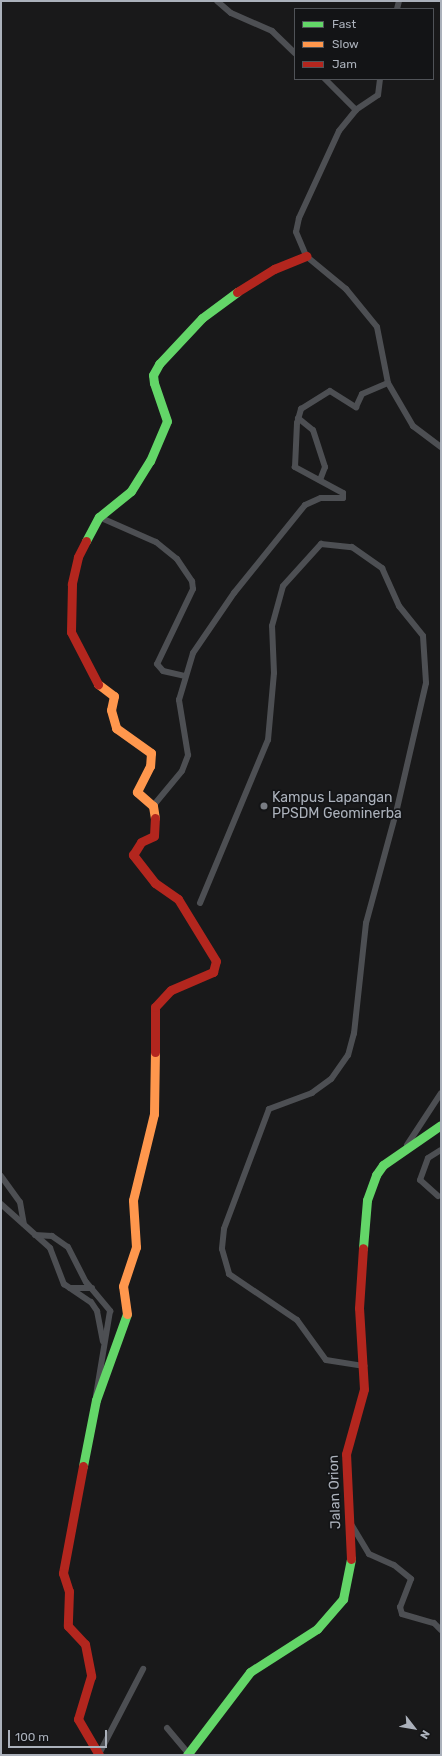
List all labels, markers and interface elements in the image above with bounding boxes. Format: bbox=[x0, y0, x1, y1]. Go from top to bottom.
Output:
legend bbox=[294, 8, 434, 80]
text: Fast bbox=[332, 17, 356, 31]
text: Slow bbox=[332, 37, 359, 51]
text: Jam bbox=[332, 57, 357, 71]
place label: Kampus Lapangan PPSDM Geominerba bbox=[272, 790, 402, 822]
marker: Kampus Lapangan PPSDM Geominerba bbox=[259, 801, 269, 811]
street label: Jalan Orion bbox=[325, 1455, 345, 1529]
north arrow bbox=[394, 1708, 434, 1748]
scale bar bbox=[10, 1722, 109, 1748]
text: N bbox=[417, 1728, 432, 1741]
text: 100 m bbox=[15, 1730, 49, 1744]

